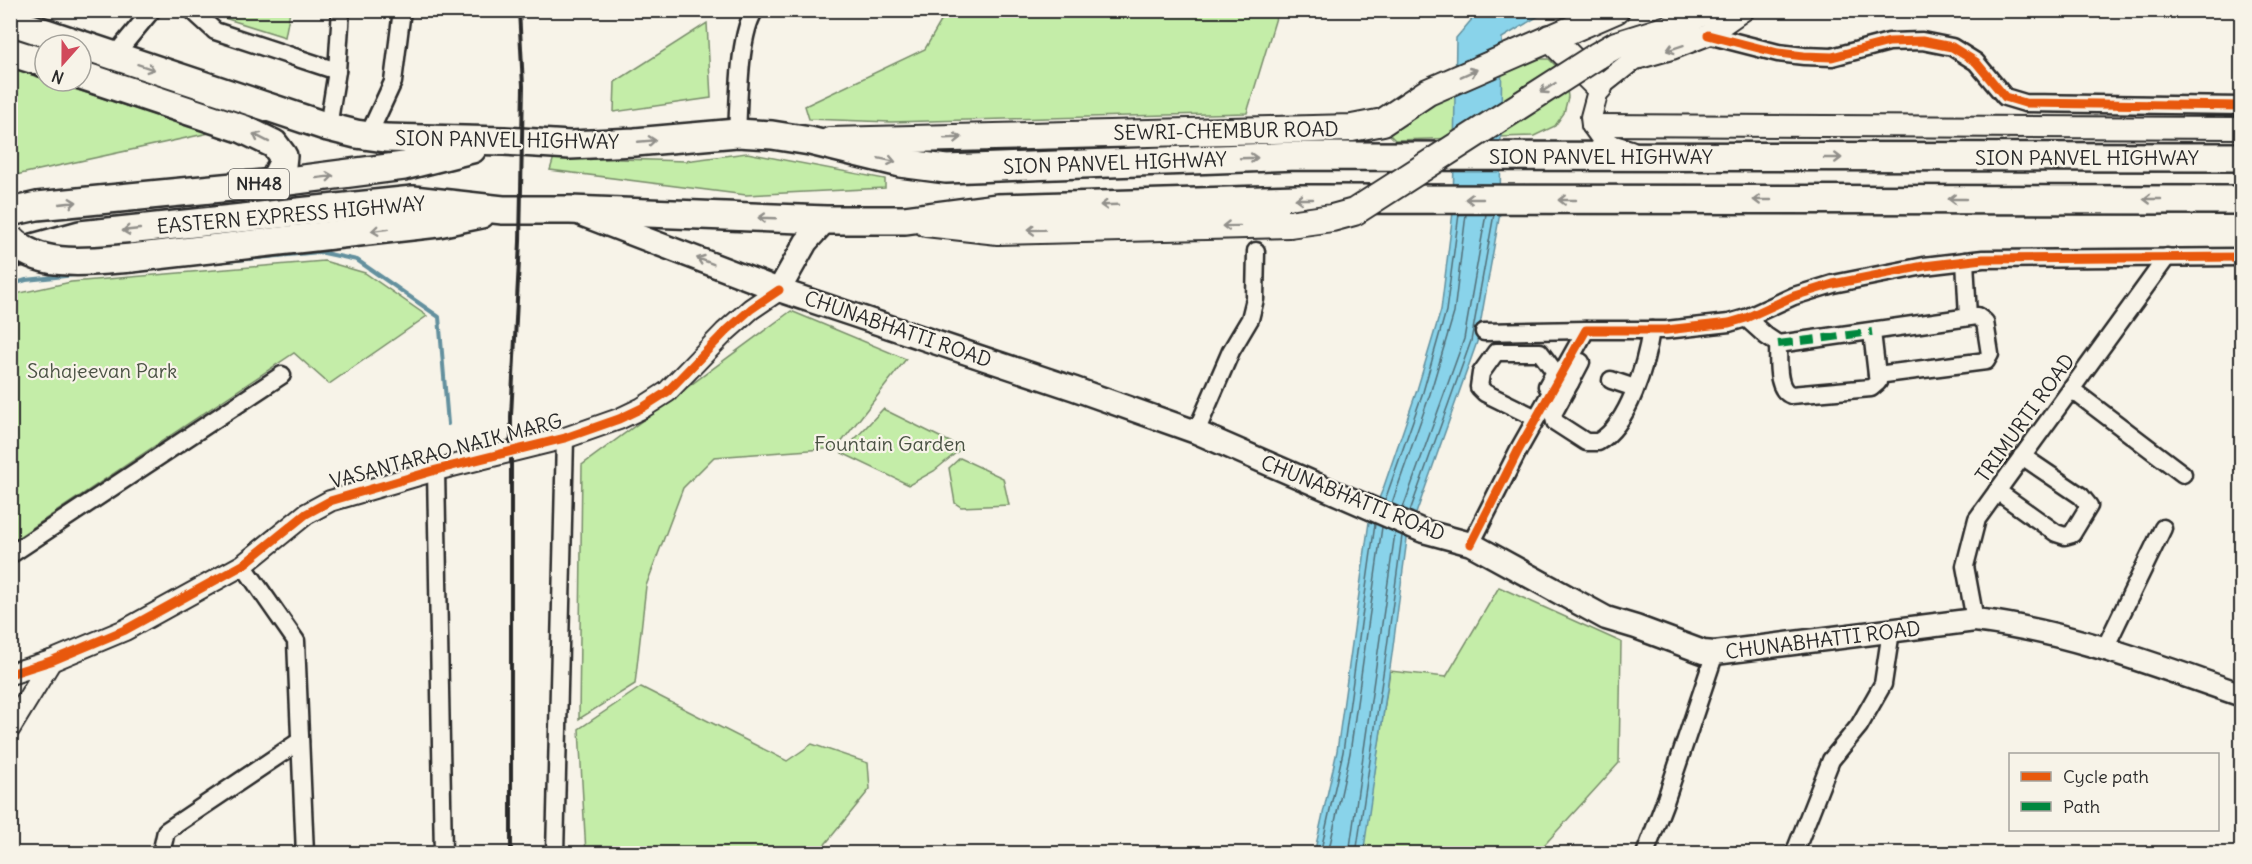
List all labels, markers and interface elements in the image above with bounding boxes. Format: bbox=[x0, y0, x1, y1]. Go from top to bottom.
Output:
north arrow bbox=[33, 33, 93, 93]
one-way arrow bbox=[1666, 43, 1685, 54]
one-way arrow bbox=[136, 62, 155, 73]
text: N bbox=[49, 66, 66, 88]
one-way arrow bbox=[1460, 67, 1478, 79]
one-way arrow bbox=[1540, 82, 1557, 94]
street label: SEWRI-CHEMBUR ROAD bbox=[1113, 116, 1339, 145]
street label: SION PANVEL HIGHWAY bbox=[395, 125, 619, 154]
one-way arrow bbox=[252, 132, 270, 143]
one-way arrow bbox=[942, 132, 962, 143]
one-way arrow bbox=[636, 135, 656, 146]
street label: SION PANVEL HIGHWAY bbox=[1489, 144, 1713, 169]
street label: SION PANVEL HIGHWAY bbox=[1975, 145, 2199, 170]
street label: SION PANVEL HIGHWAY bbox=[1003, 146, 1227, 179]
one-way arrow bbox=[1239, 152, 1259, 163]
one-way arrow bbox=[1822, 152, 1842, 164]
one-way arrow bbox=[877, 155, 896, 166]
road number: NH48 bbox=[229, 169, 289, 199]
one-way arrow bbox=[314, 171, 334, 182]
street label: EASTERN EXPRESS HIGHWAY bbox=[156, 190, 426, 239]
one-way arrow bbox=[1295, 193, 1315, 205]
one-way arrow bbox=[1948, 193, 1968, 205]
one-way arrow bbox=[2143, 193, 2163, 205]
one-way arrow bbox=[1465, 194, 1485, 205]
one-way arrow bbox=[1558, 194, 1578, 206]
one-way arrow bbox=[1753, 194, 1773, 206]
one-way arrow bbox=[58, 197, 77, 208]
one-way arrow bbox=[1100, 199, 1120, 210]
one-way arrow bbox=[758, 212, 778, 223]
one-way arrow bbox=[1221, 220, 1241, 231]
one-way arrow bbox=[370, 224, 390, 235]
one-way arrow bbox=[122, 225, 142, 236]
one-way arrow bbox=[1026, 225, 1046, 236]
one-way arrow bbox=[696, 254, 715, 265]
street label: CHUNABHATTI ROAD bbox=[801, 285, 995, 372]
street label: TRIMURTI ROAD bbox=[1969, 348, 2080, 487]
park label: Sahajeevan Park bbox=[27, 358, 177, 383]
street label: VASANTARAO NAIK MARG bbox=[327, 407, 565, 494]
park label: Fountain Garden bbox=[814, 431, 966, 456]
street label: CHUNABHATTI ROAD bbox=[1257, 449, 1449, 546]
street label: CHUNABHATTI ROAD bbox=[1724, 615, 1922, 664]
legend bbox=[2009, 753, 2219, 831]
text: Cycle path bbox=[2063, 765, 2149, 788]
text: Path bbox=[2063, 795, 2100, 818]

